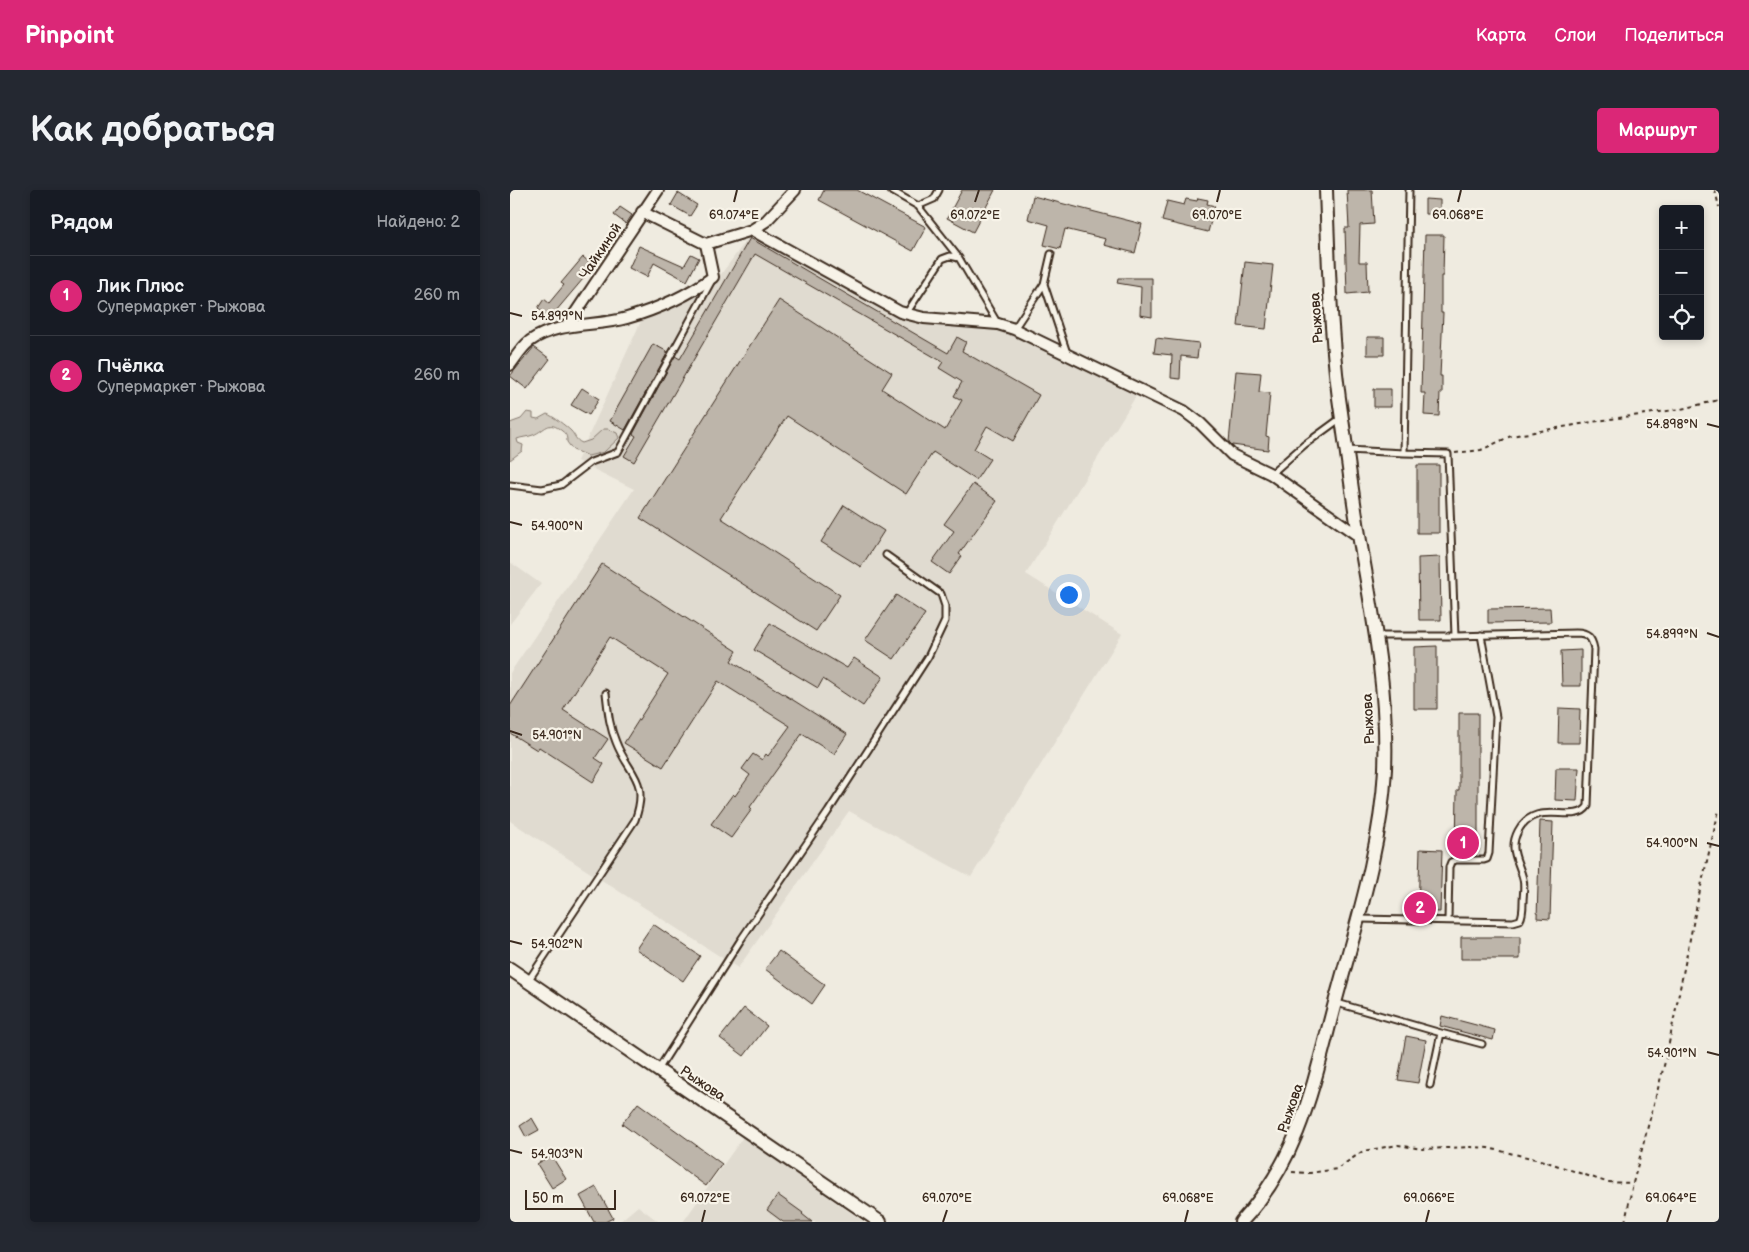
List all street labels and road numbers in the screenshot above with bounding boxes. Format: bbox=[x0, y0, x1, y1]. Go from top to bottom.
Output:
street label: Чайкиной bbox=[575, 220, 625, 283]
street label: Рыжова bbox=[1306, 291, 1327, 344]
street label: Рыжова bbox=[1359, 692, 1378, 745]
street label: Рыжова bbox=[677, 1062, 729, 1105]
street label: Рыжова bbox=[1274, 1080, 1307, 1135]

